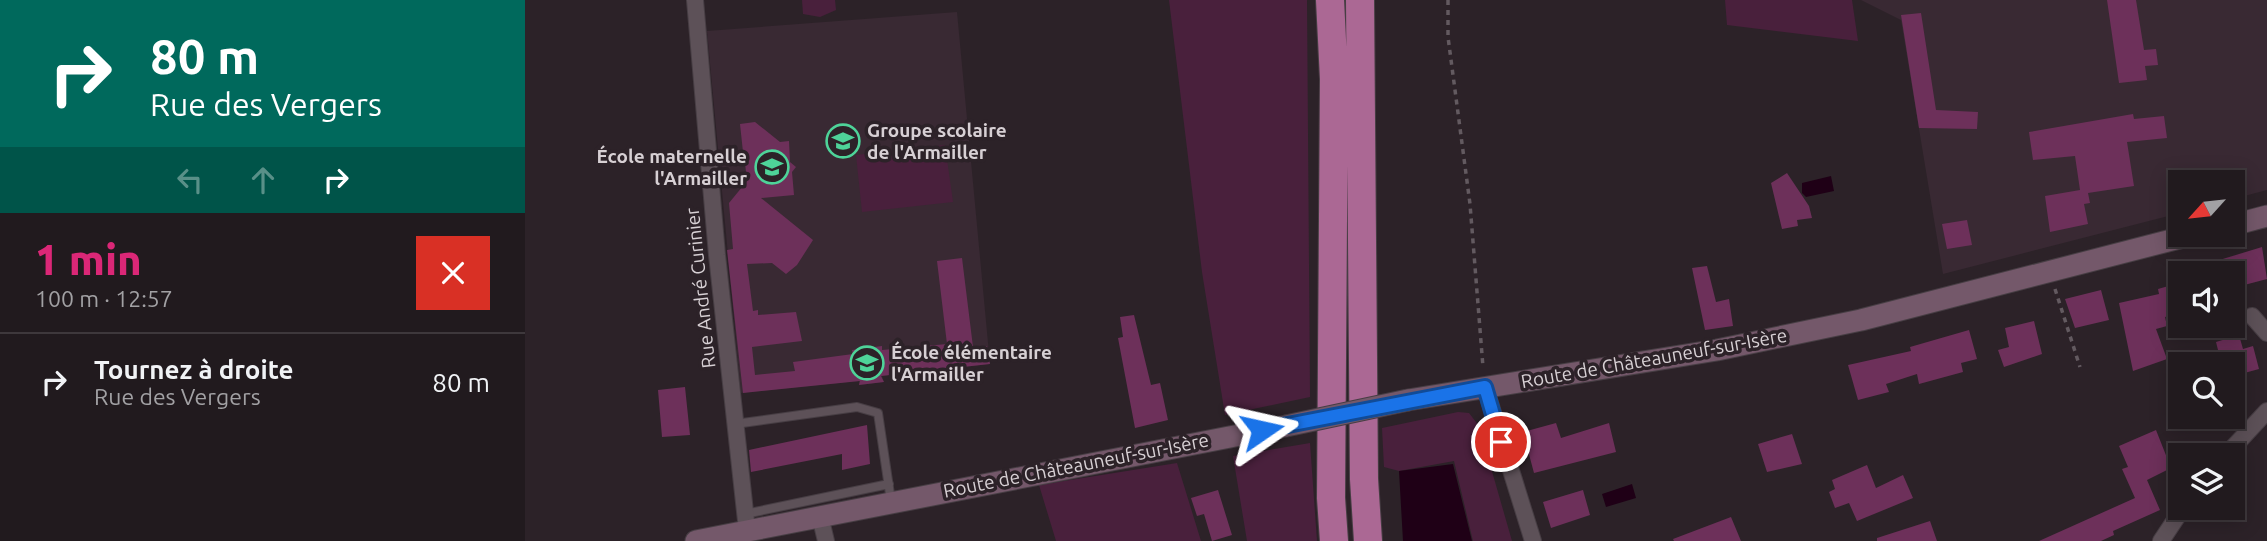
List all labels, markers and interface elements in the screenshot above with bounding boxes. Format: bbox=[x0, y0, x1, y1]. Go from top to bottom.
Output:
icon: right bbox=[35, 28, 126, 119]
text: 80 m bbox=[150, 28, 259, 83]
text: Rue des Vergers bbox=[150, 86, 382, 122]
place label: Groupe scolaire de l'Armailler bbox=[867, 119, 1007, 163]
school or university icon: Groupe scolaire de l'Armailler bbox=[824, 122, 862, 160]
place label: École maternelle l'Armailler bbox=[596, 145, 747, 189]
school or university icon: École maternelle l'Armailler bbox=[753, 148, 791, 186]
icon: left bbox=[171, 161, 209, 199]
icon: ahead bbox=[244, 161, 282, 199]
icon: right bbox=[317, 161, 355, 199]
north arrow bbox=[2168, 170, 2245, 247]
map controls bbox=[2168, 170, 2245, 520]
street label: Rue André Curinier bbox=[681, 207, 719, 369]
text: 1 min bbox=[35, 236, 142, 283]
button: close bbox=[416, 236, 490, 310]
button: sound bbox=[2168, 261, 2245, 338]
text: 100 m · 12:57 bbox=[35, 286, 173, 311]
street label: Route de Châteauneuf-sur-Isère bbox=[1519, 324, 1789, 392]
place label: École élémentaire l'Armailler bbox=[891, 341, 1052, 385]
school or university icon: École élémentaire l'Armailler bbox=[848, 344, 886, 382]
button: search bbox=[2168, 352, 2245, 429]
text: Tournez à droite bbox=[94, 355, 293, 384]
icon: right bbox=[35, 363, 73, 401]
text: 80 m bbox=[432, 368, 490, 397]
text: Rue des Vergers bbox=[94, 384, 261, 409]
position arrow bbox=[1225, 393, 1299, 467]
pin bbox=[1471, 412, 1531, 472]
icon: arrive bbox=[1482, 423, 1520, 461]
street label: Route de Châteauneuf-sur-Isère bbox=[941, 428, 1211, 502]
button: layers bbox=[2168, 443, 2245, 520]

